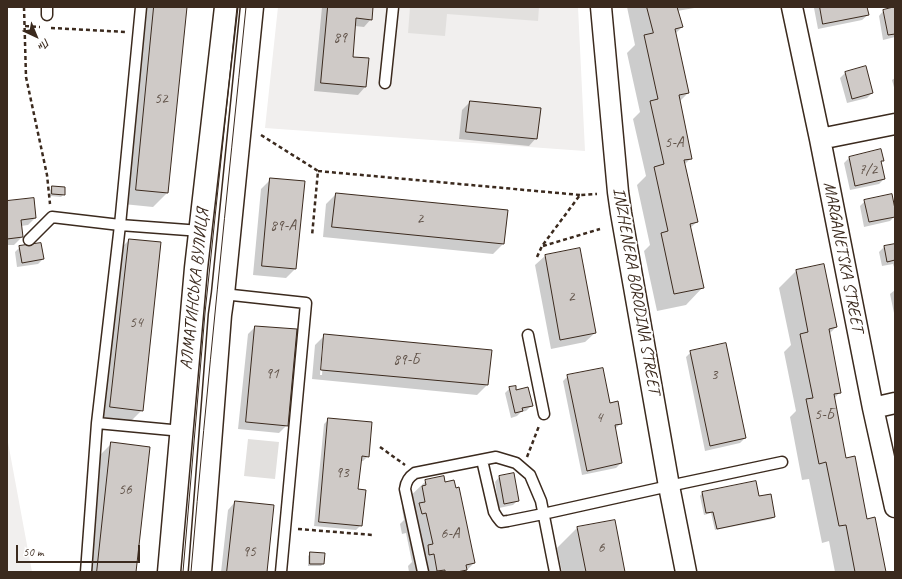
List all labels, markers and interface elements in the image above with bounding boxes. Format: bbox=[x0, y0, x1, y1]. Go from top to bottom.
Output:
north arrow bbox=[16, 16, 56, 56]
house number: 89 bbox=[333, 29, 347, 47]
text: Пн bbox=[35, 36, 53, 54]
house number: 52 bbox=[154, 90, 168, 108]
house number: 5-А bbox=[664, 134, 684, 152]
house number: 7/2 bbox=[859, 161, 877, 179]
street label: MARGANETSKA STREET bbox=[818, 180, 868, 334]
street label: INZHENERA BORODINA STREET bbox=[608, 186, 664, 396]
street label: АЛМАТИНСЬКА ВУЛИЦЯ bbox=[176, 207, 214, 371]
house number: 2 bbox=[417, 210, 423, 228]
house number: 89-А bbox=[270, 217, 296, 235]
house number: 2 bbox=[568, 288, 574, 306]
house number: 54 bbox=[129, 314, 143, 332]
house number: 89-Б bbox=[393, 351, 419, 369]
house number: 91 bbox=[265, 365, 279, 383]
house number: 3 bbox=[711, 366, 717, 384]
house number: 5-Б bbox=[814, 406, 834, 424]
house number: 4 bbox=[596, 409, 602, 427]
house number: 93 bbox=[335, 464, 349, 482]
house number: 56 bbox=[118, 481, 132, 499]
house number: 6-А bbox=[440, 525, 460, 543]
scale bar bbox=[18, 537, 142, 563]
house number: 6 bbox=[598, 539, 604, 557]
house number: 95 bbox=[242, 543, 256, 561]
text: 50 m bbox=[23, 544, 43, 560]

